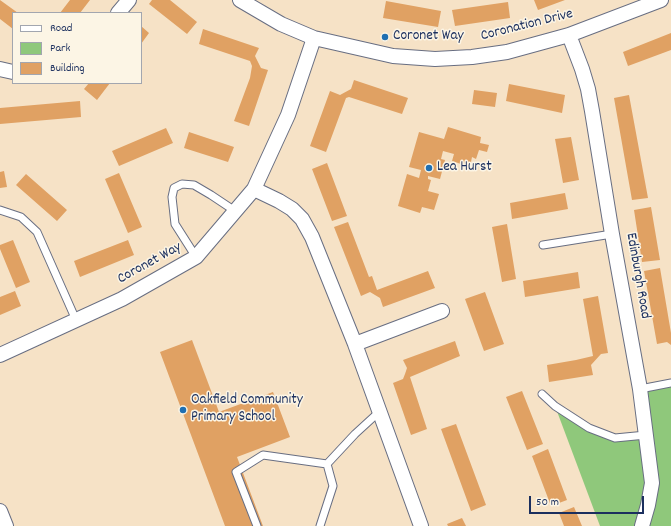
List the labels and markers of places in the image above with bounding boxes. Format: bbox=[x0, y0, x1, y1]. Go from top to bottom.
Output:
place label: Coronet Way bbox=[393, 28, 464, 46]
marker: Coronet Way bbox=[380, 32, 390, 42]
place label: Lea Hurst bbox=[437, 159, 492, 177]
marker: Lea Hurst bbox=[424, 163, 434, 173]
place label: Oakfield Community Primary School bbox=[191, 392, 303, 427]
marker: Oakfield Community Primary School bbox=[178, 405, 188, 415]

